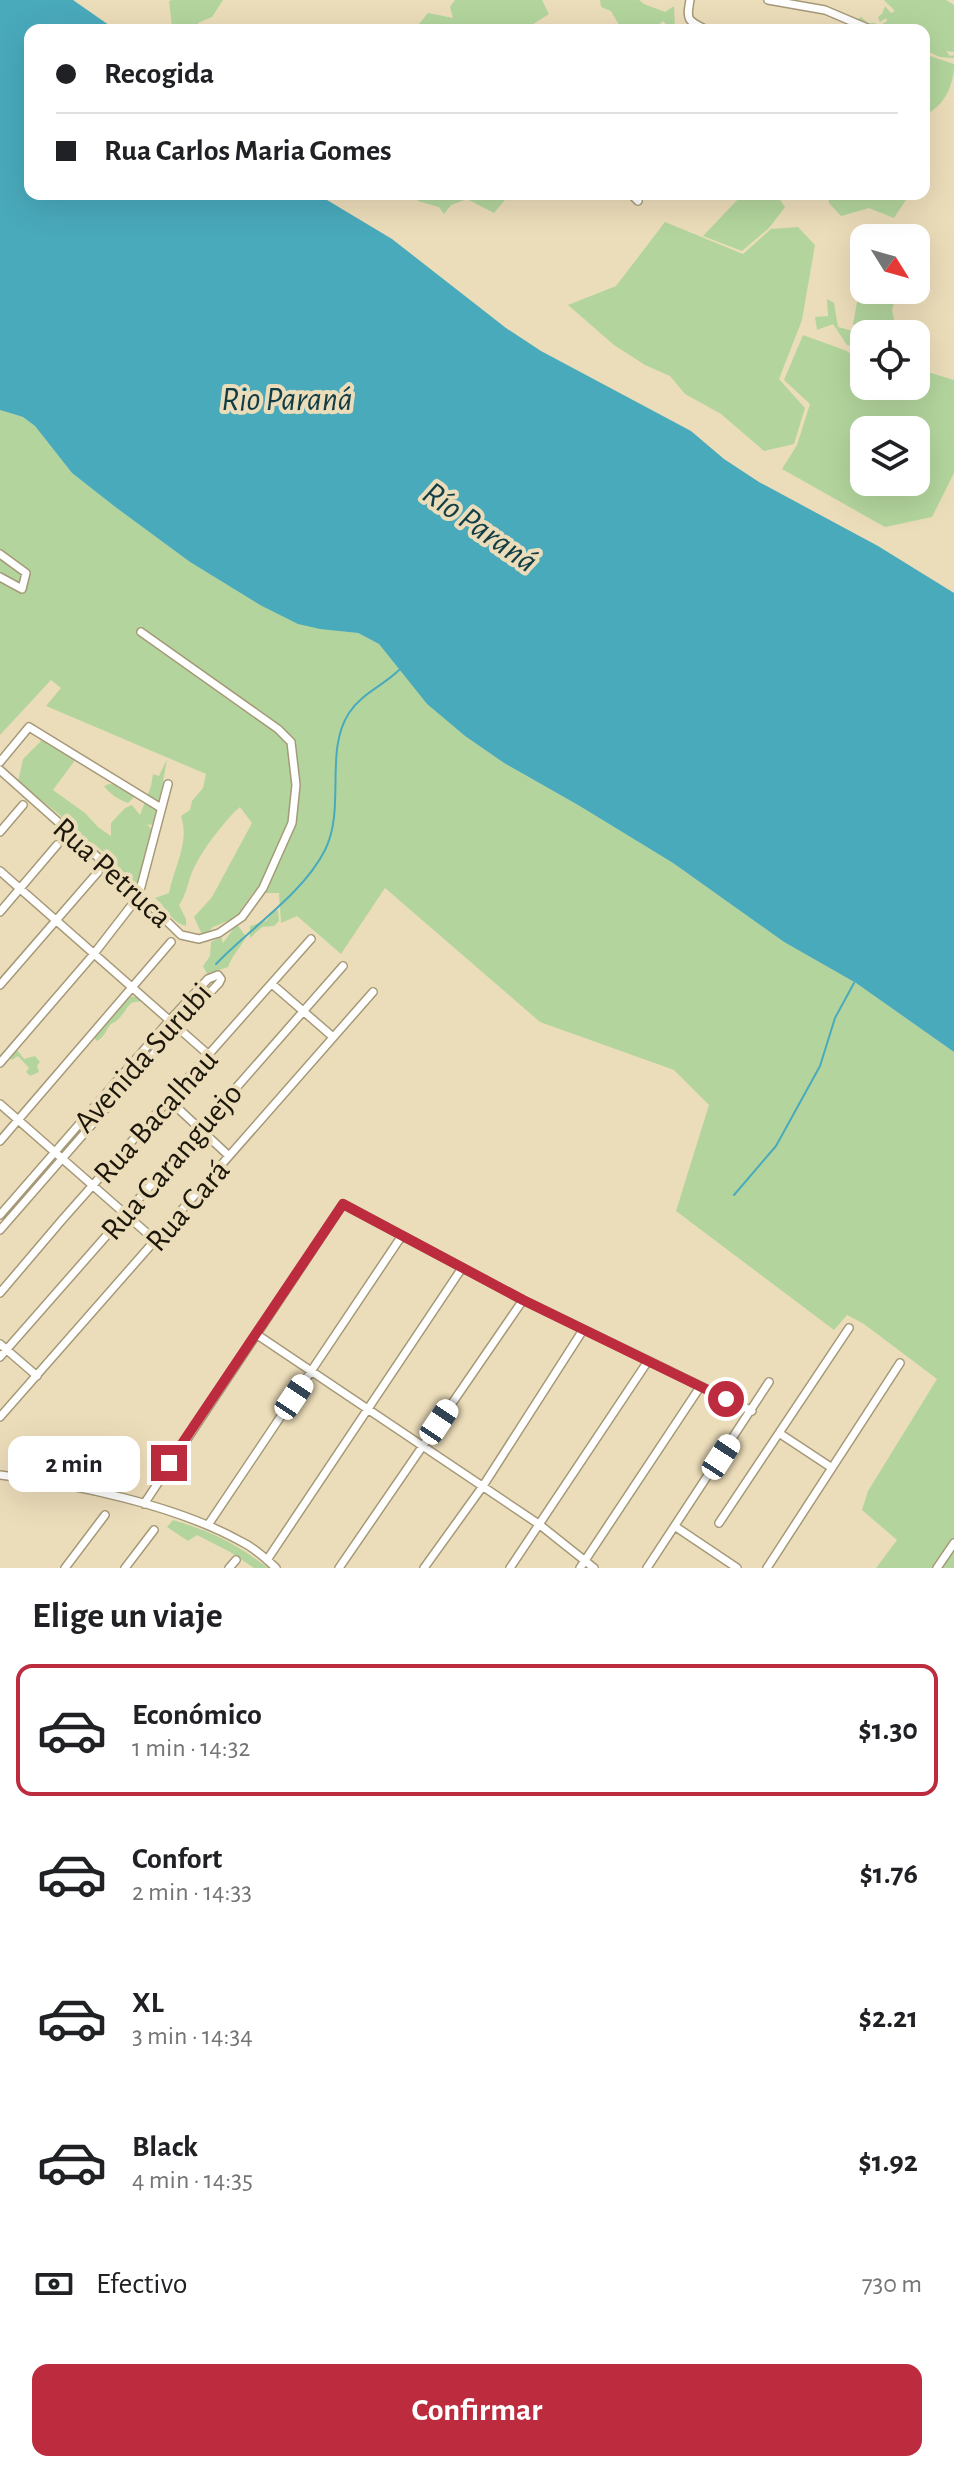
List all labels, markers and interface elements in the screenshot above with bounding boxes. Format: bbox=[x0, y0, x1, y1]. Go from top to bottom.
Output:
text: Recogida bbox=[104, 59, 214, 89]
text: Rua Carlos Maria Gomes bbox=[104, 136, 392, 166]
north arrow bbox=[850, 224, 930, 304]
map controls bbox=[850, 224, 930, 496]
button: locate bbox=[850, 320, 930, 400]
water label: Rio Paraná bbox=[221, 383, 353, 417]
button: layers bbox=[850, 416, 930, 496]
water label: Río Paraná bbox=[416, 476, 544, 579]
street label: Rua Petruca bbox=[47, 812, 178, 934]
street label: Avenida Surubi bbox=[68, 977, 218, 1138]
street label: Rua Bacalhau bbox=[88, 1044, 224, 1190]
street label: Rua Caranguejo bbox=[95, 1077, 248, 1246]
street label: Rua Cará bbox=[140, 1154, 236, 1257]
car bbox=[271, 1370, 317, 1424]
route start bbox=[708, 1381, 744, 1417]
car bbox=[416, 1395, 462, 1449]
car bbox=[698, 1430, 744, 1484]
callout: 2 min bbox=[9, 1435, 141, 1491]
route end bbox=[151, 1445, 187, 1481]
text: 2 min bbox=[45, 1451, 103, 1477]
text: Elige un viaje bbox=[32, 1598, 223, 1634]
icon: car bbox=[36, 1694, 108, 1766]
text: Económico bbox=[132, 1700, 262, 1730]
text: $1.30 bbox=[858, 1715, 918, 1745]
text: 1 min · 14:32 bbox=[132, 1735, 250, 1761]
icon: car bbox=[36, 1838, 108, 1910]
text: Confort bbox=[132, 1844, 222, 1874]
text: $1.76 bbox=[859, 1859, 918, 1889]
text: 2 min · 14:33 bbox=[132, 1879, 252, 1905]
icon: car bbox=[36, 1982, 108, 2054]
text: XL bbox=[132, 1988, 164, 2018]
text: $2.21 bbox=[859, 2003, 918, 2033]
text: 3 min · 14:34 bbox=[132, 2023, 253, 2049]
icon: car bbox=[36, 2126, 108, 2198]
text: Black bbox=[132, 2132, 198, 2162]
text: $1.92 bbox=[858, 2147, 918, 2177]
text: 4 min · 14:35 bbox=[132, 2167, 253, 2193]
icon: cash bbox=[32, 2262, 76, 2306]
text: Efectivo bbox=[96, 2269, 188, 2299]
text: 730 m bbox=[862, 2271, 922, 2297]
button: Confirmar bbox=[32, 2364, 922, 2456]

